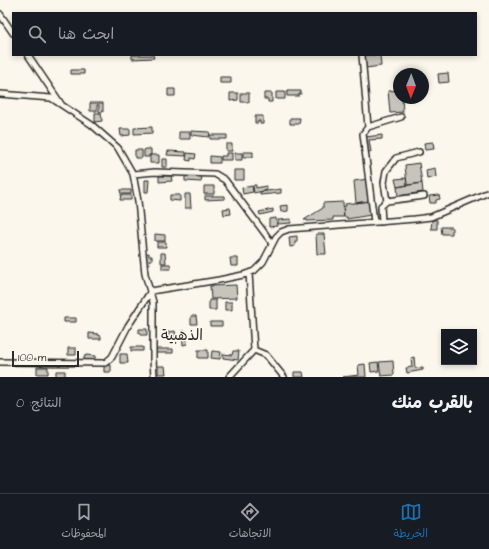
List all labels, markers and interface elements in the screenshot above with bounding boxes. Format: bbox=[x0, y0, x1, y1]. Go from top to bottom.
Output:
search box bbox=[12, 12, 477, 56]
icon: search bbox=[26, 23, 48, 45]
text: ابحث هنا bbox=[58, 24, 114, 45]
north arrow bbox=[393, 68, 429, 104]
district label: الذهبية bbox=[161, 325, 203, 346]
map controls bbox=[441, 329, 477, 365]
button: layers bbox=[441, 329, 477, 365]
scale bar bbox=[12, 349, 79, 368]
text: 100 m bbox=[18, 350, 46, 365]
text: بالقرب منك bbox=[392, 391, 473, 415]
text: النتائج: 0 bbox=[16, 394, 62, 412]
tab: المحفوظات bbox=[61, 501, 106, 543]
tab: الاتجاهات bbox=[229, 501, 271, 543]
tab: الخريطة bbox=[394, 501, 428, 543]

